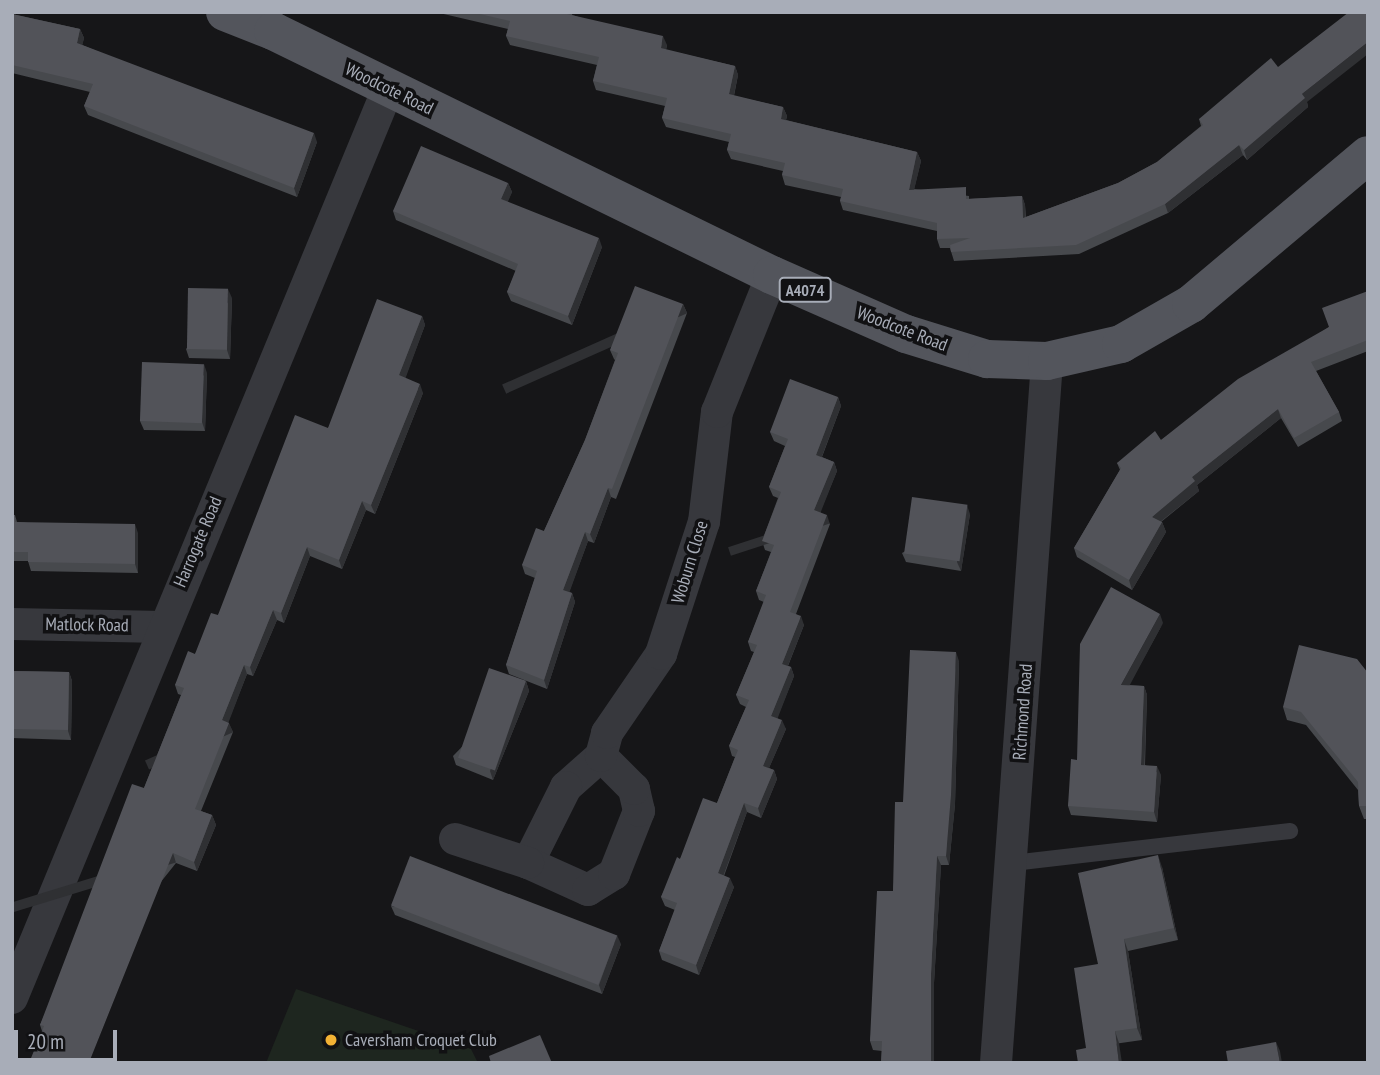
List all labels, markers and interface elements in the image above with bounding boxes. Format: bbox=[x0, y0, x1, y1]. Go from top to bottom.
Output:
street label: Woodcote Road bbox=[341, 58, 437, 120]
road number: A4074 bbox=[777, 278, 833, 302]
street label: Woodcote Road bbox=[854, 302, 950, 356]
street label: Harrogate Road bbox=[169, 493, 227, 591]
street label: Woburn Close bbox=[667, 518, 713, 606]
street label: Matlock Road bbox=[45, 613, 129, 637]
street label: Richmond Road bbox=[1009, 663, 1037, 761]
scale bar bbox=[18, 1016, 121, 1060]
text: 20 m bbox=[27, 1028, 64, 1055]
place label: Caversham Croquet Club bbox=[345, 1029, 497, 1051]
marker: Caversham Croquet Club bbox=[323, 1032, 339, 1048]

